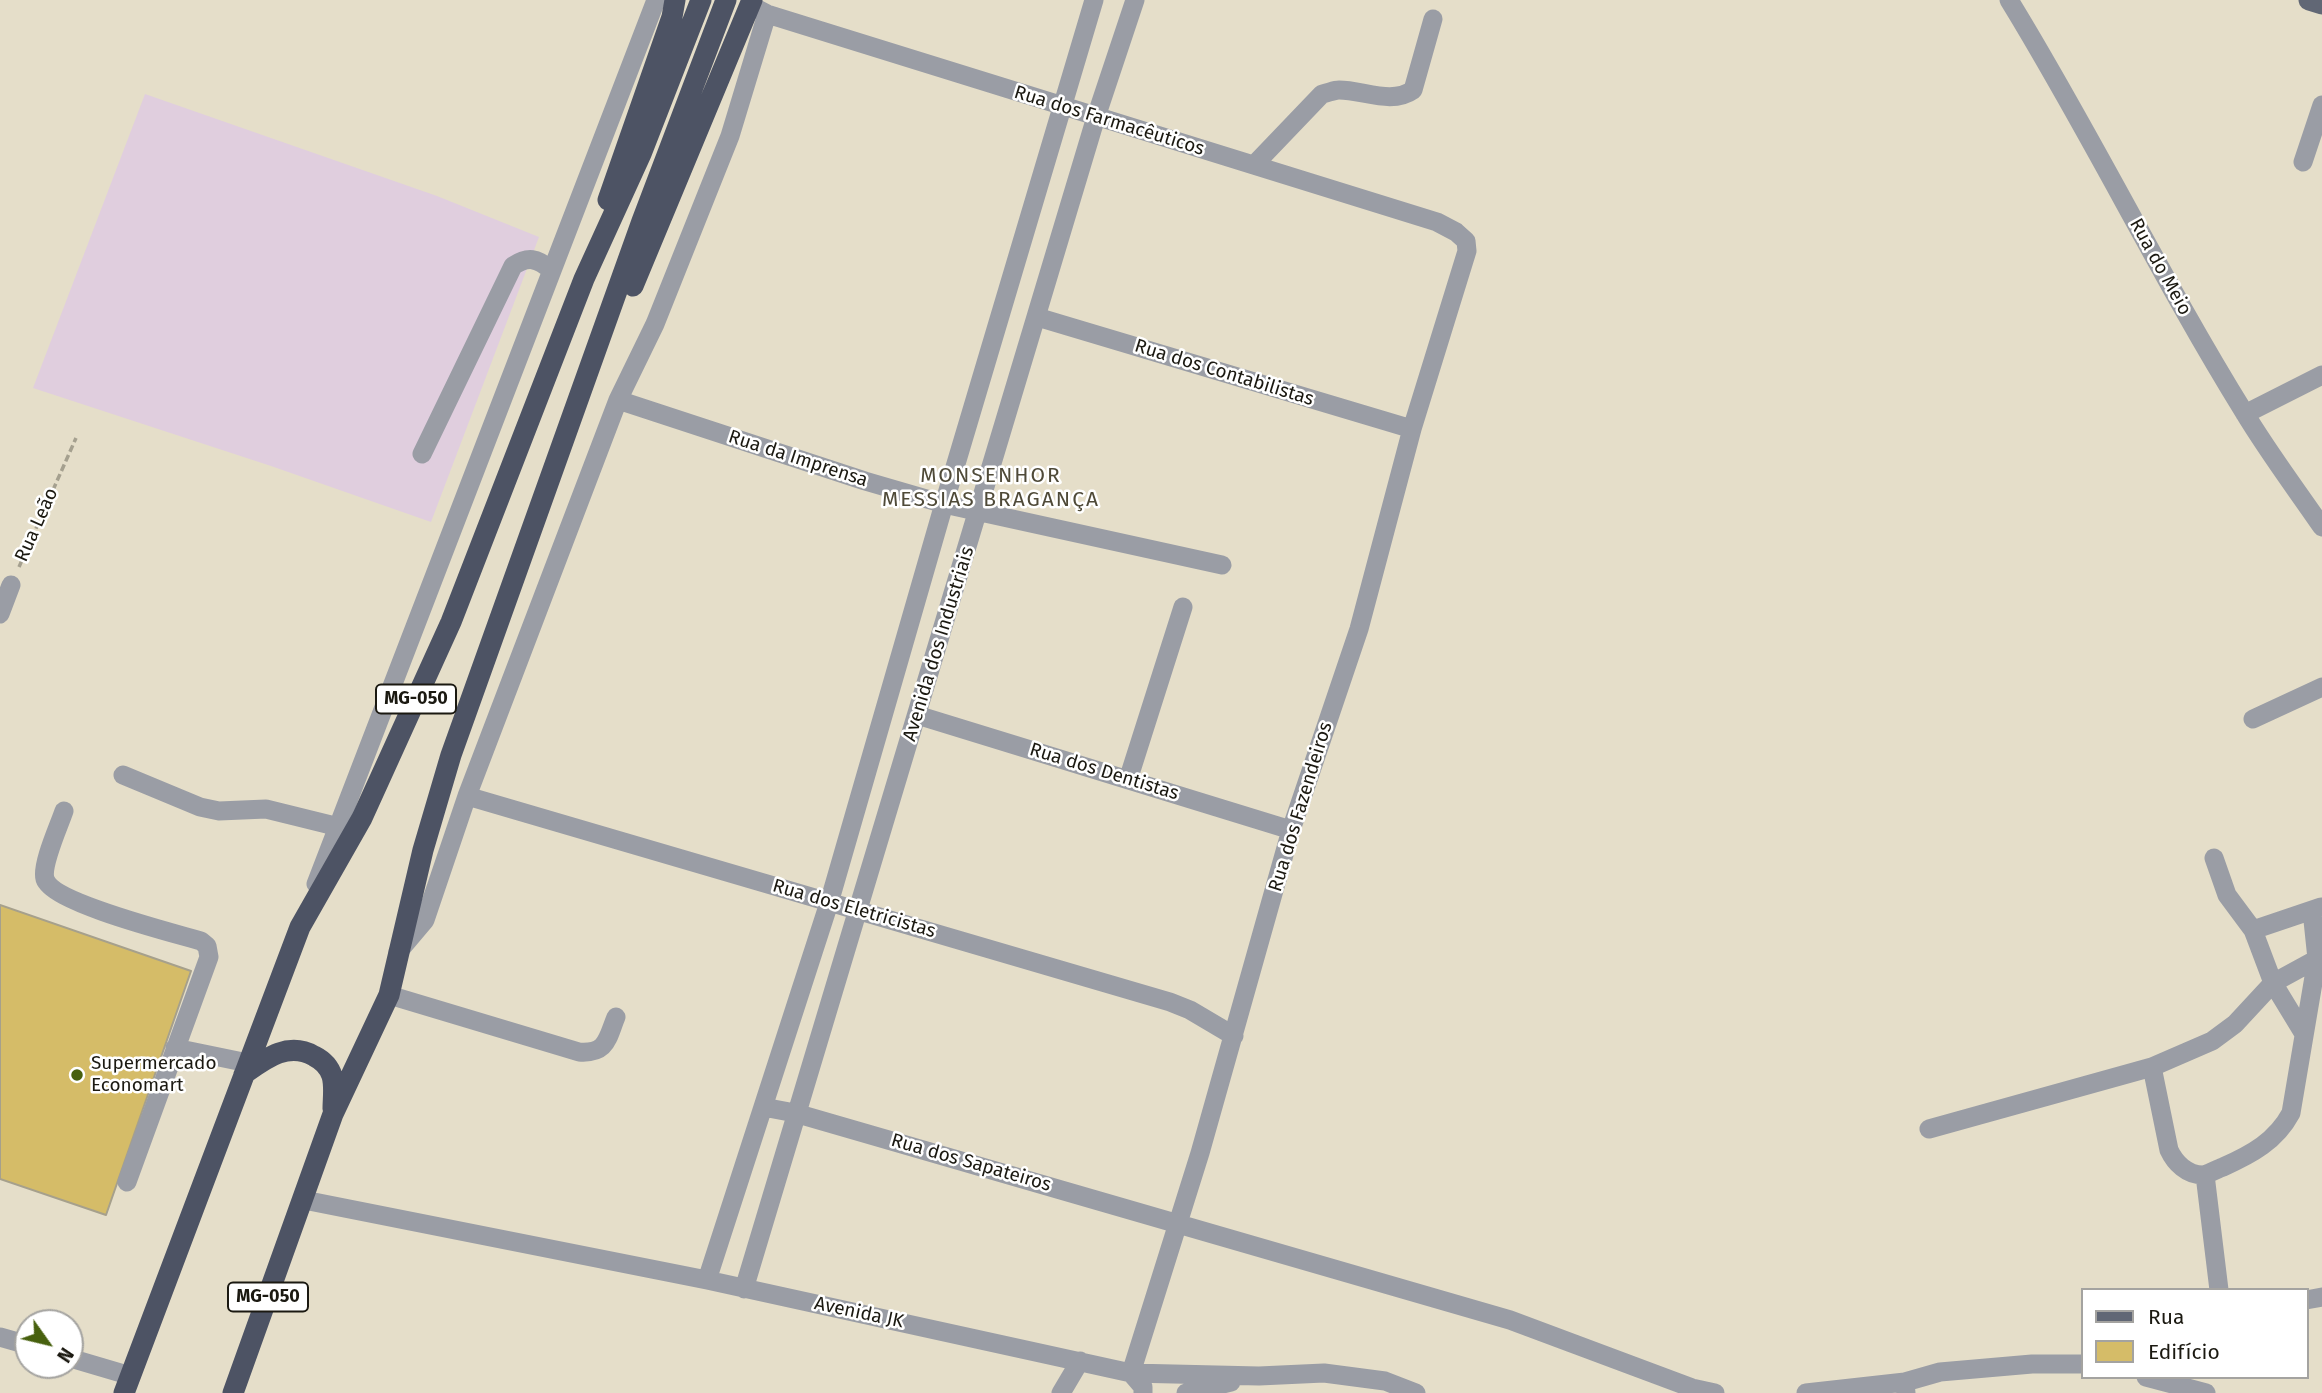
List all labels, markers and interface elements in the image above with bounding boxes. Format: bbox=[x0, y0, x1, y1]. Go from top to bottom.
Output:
street label: Rua dos Farmacêuticos bbox=[1011, 81, 1207, 161]
street label: Rua do Meio bbox=[2124, 215, 2196, 319]
street label: Rua dos Contabilistas bbox=[1132, 335, 1316, 411]
street label: Rua da Imprensa bbox=[725, 426, 871, 492]
district label: MONSENHOR MESSIAS BRAGANÇA bbox=[884, 463, 1098, 513]
street label: Rua Leão bbox=[11, 485, 63, 565]
street label: Avenida dos Industriais bbox=[899, 544, 979, 744]
road number: MG-050 bbox=[376, 684, 456, 714]
street label: Rua dos Fazendeiros bbox=[1264, 719, 1338, 895]
street label: Rua dos Dentistas bbox=[1027, 738, 1181, 806]
street label: Rua dos Eletricistas bbox=[770, 875, 938, 943]
place label: Supermercado Economart bbox=[91, 1053, 216, 1097]
marker: Supermercado Economart bbox=[69, 1067, 85, 1083]
street label: Rua dos Sapateiros bbox=[888, 1129, 1054, 1197]
road number: MG-050 bbox=[228, 1282, 308, 1312]
legend bbox=[2080, 1288, 2308, 1379]
street label: Avenida JK bbox=[812, 1292, 906, 1334]
text: Rua bbox=[2148, 1304, 2184, 1330]
north arrow bbox=[14, 1309, 84, 1379]
text: Edifício bbox=[2148, 1339, 2220, 1365]
text: N bbox=[52, 1343, 78, 1367]

